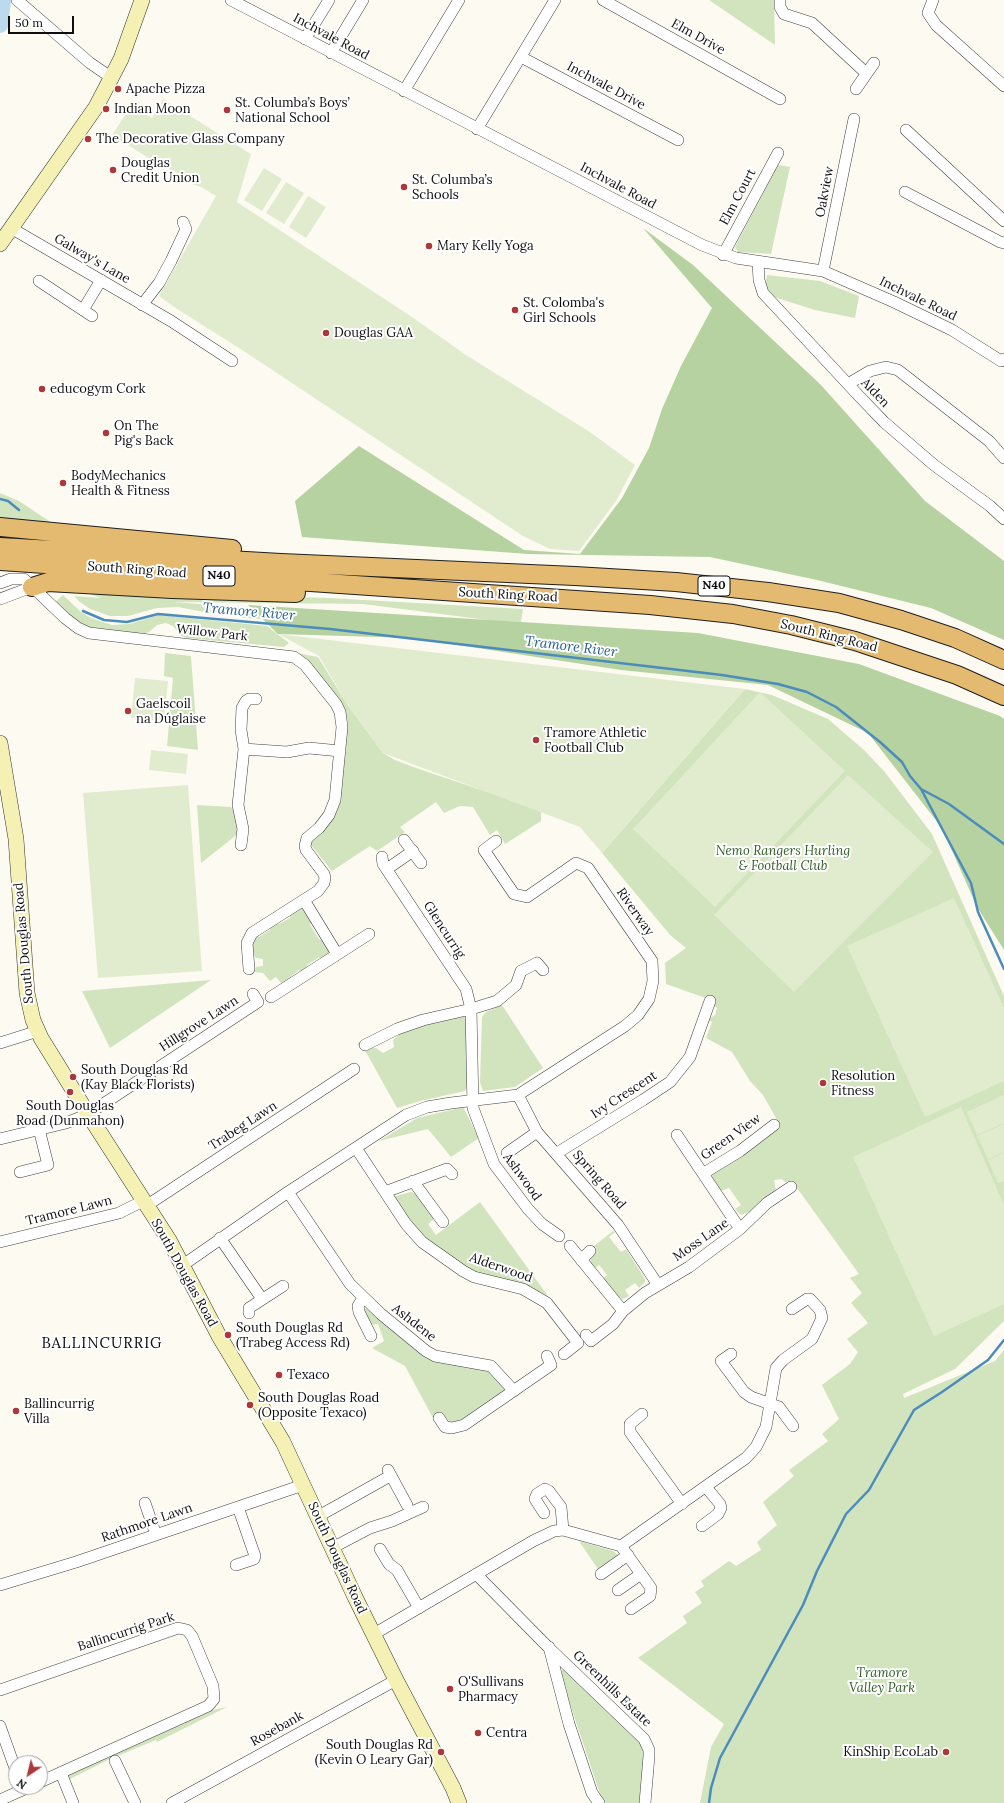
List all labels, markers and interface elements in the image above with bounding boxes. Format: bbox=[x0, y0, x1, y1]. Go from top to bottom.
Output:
scale bar bbox=[10, 8, 76, 34]
street label: Inchvale Road bbox=[290, 10, 372, 64]
text: 50 m bbox=[15, 15, 43, 30]
street label: Elm Drive bbox=[668, 16, 728, 58]
street label: Inchvale Drive bbox=[564, 59, 648, 113]
place label: Apache Pizza bbox=[126, 81, 205, 97]
marker: Apache Pizza bbox=[113, 84, 123, 94]
place label: St. Columba’s Boys’ National School bbox=[235, 95, 350, 126]
place label: Indian Moon bbox=[114, 101, 191, 117]
marker: Indian Moon bbox=[101, 104, 111, 114]
marker: St. Columba’s Boys’ National School bbox=[222, 105, 232, 115]
place label: The Decorative Glass Company bbox=[96, 131, 285, 147]
marker: The Decorative Glass Company bbox=[83, 134, 93, 144]
place label: Douglas Credit Union bbox=[121, 155, 200, 186]
street label: Inchvale Road bbox=[577, 159, 659, 213]
marker: Douglas Credit Union bbox=[108, 165, 118, 175]
street label: Oakview bbox=[812, 165, 838, 219]
street label: Elm Court bbox=[717, 166, 759, 228]
place label: St. Columba’s Schools bbox=[412, 172, 493, 203]
marker: St. Columba’s Schools bbox=[399, 182, 409, 192]
street label: Galway's Lane bbox=[51, 231, 133, 287]
place label: Mary Kelly Yoga bbox=[437, 238, 534, 254]
marker: Mary Kelly Yoga bbox=[424, 241, 434, 251]
street label: Inchvale Road bbox=[877, 274, 959, 324]
place label: St. Colomba's Girl Schools bbox=[523, 295, 604, 326]
marker: St. Colomba's Girl Schools bbox=[510, 305, 520, 315]
place label: Douglas GAA bbox=[334, 325, 413, 341]
marker: Douglas GAA bbox=[321, 328, 331, 338]
street label: Alden bbox=[857, 375, 893, 411]
place label: educogym Cork bbox=[50, 381, 146, 397]
marker: educogym Cork bbox=[37, 384, 47, 394]
place label: On The Pig's Back bbox=[114, 418, 174, 449]
marker: On The Pig's Back bbox=[101, 428, 111, 438]
place label: BodyMechanics Health & Fitness bbox=[71, 468, 170, 499]
marker: BodyMechanics Health & Fitness bbox=[58, 478, 68, 488]
street label: South Ring Road bbox=[87, 559, 187, 581]
road number: N40 bbox=[203, 566, 235, 586]
road number: N40 bbox=[698, 576, 730, 596]
street label: South Ring Road bbox=[458, 585, 558, 605]
water label: Tramore River bbox=[202, 600, 296, 624]
street label: South Ring Road bbox=[779, 616, 879, 656]
street label: Willow Park bbox=[175, 621, 249, 645]
water label: Tramore River bbox=[524, 633, 618, 661]
place label: Gaelscoil na Dúglaise bbox=[136, 696, 206, 727]
marker: Gaelscoil na Dúglaise bbox=[123, 706, 133, 716]
place label: Tramore Athletic Football Club bbox=[544, 725, 647, 756]
marker: Tramore Athletic Football Club bbox=[531, 735, 541, 745]
park label: Nemo Rangers Hurling & Football Club bbox=[716, 843, 850, 874]
street label: South Douglas Road bbox=[11, 882, 37, 1004]
street label: Riverway bbox=[613, 885, 657, 939]
street label: Glencurrig bbox=[420, 898, 468, 962]
street label: Hillgrove Lawn bbox=[157, 993, 241, 1055]
place label: South Douglas Rd (Kay Black Florists) bbox=[81, 1062, 194, 1093]
street label: Ivy Crescent bbox=[588, 1068, 660, 1122]
place label: Resolution Fitness bbox=[831, 1068, 895, 1099]
marker: South Douglas Rd (Kay Black Florists) bbox=[68, 1072, 78, 1082]
marker: Resolution Fitness bbox=[818, 1078, 828, 1088]
marker: South Douglas Road (Dunmahon) bbox=[65, 1087, 75, 1097]
place label: South Douglas Road (Dunmahon) bbox=[16, 1098, 124, 1129]
street label: Trabeg Lawn bbox=[206, 1098, 280, 1154]
street label: Green View bbox=[698, 1111, 764, 1163]
street label: Spring Road bbox=[569, 1147, 629, 1213]
street label: Ashwood bbox=[499, 1150, 545, 1204]
street label: Tramore Lawn bbox=[24, 1193, 114, 1229]
street label: Moss Lane bbox=[670, 1215, 732, 1265]
street label: South Douglas Road bbox=[148, 1216, 220, 1330]
street label: Alderwood bbox=[468, 1250, 534, 1286]
street label: Ashdene bbox=[389, 1301, 439, 1345]
place label: South Douglas Rd (Trabeg Access Rd) bbox=[236, 1320, 350, 1351]
marker: South Douglas Rd (Trabeg Access Rd) bbox=[223, 1330, 233, 1340]
district label: BALLINCURRIG bbox=[42, 1335, 162, 1353]
place label: Texaco bbox=[287, 1367, 330, 1383]
marker: Texaco bbox=[274, 1370, 284, 1380]
place label: South Douglas Road (Opposite Texaco) bbox=[258, 1390, 379, 1421]
place label: Ballincurrig Villa bbox=[24, 1396, 94, 1427]
marker: South Douglas Road (Opposite Texaco) bbox=[245, 1400, 255, 1410]
marker: Ballincurrig Villa bbox=[11, 1406, 21, 1416]
street label: Rathmore Lawn bbox=[99, 1500, 195, 1546]
street label: South Douglas Road bbox=[304, 1500, 370, 1616]
street label: Ballincurrig Park bbox=[76, 1609, 176, 1655]
street label: Greenhills Estate bbox=[569, 1648, 655, 1730]
park label: Tramore Valley Park bbox=[849, 1665, 915, 1696]
place label: O'Sullivans Pharmacy bbox=[458, 1674, 524, 1705]
marker: O'Sullivans Pharmacy bbox=[445, 1684, 455, 1694]
street label: Rosebank bbox=[248, 1708, 306, 1750]
place label: Centra bbox=[486, 1725, 527, 1741]
marker: Centra bbox=[473, 1728, 483, 1738]
place label: South Douglas Rd (Kevin O Leary Gar) bbox=[315, 1737, 433, 1768]
place label: KinShip EcoLab bbox=[843, 1744, 938, 1760]
marker: South Douglas Rd (Kevin O Leary Gar) bbox=[436, 1747, 446, 1757]
marker: KinShip EcoLab bbox=[941, 1747, 951, 1757]
north arrow bbox=[8, 1755, 48, 1795]
text: N bbox=[14, 1776, 29, 1792]

